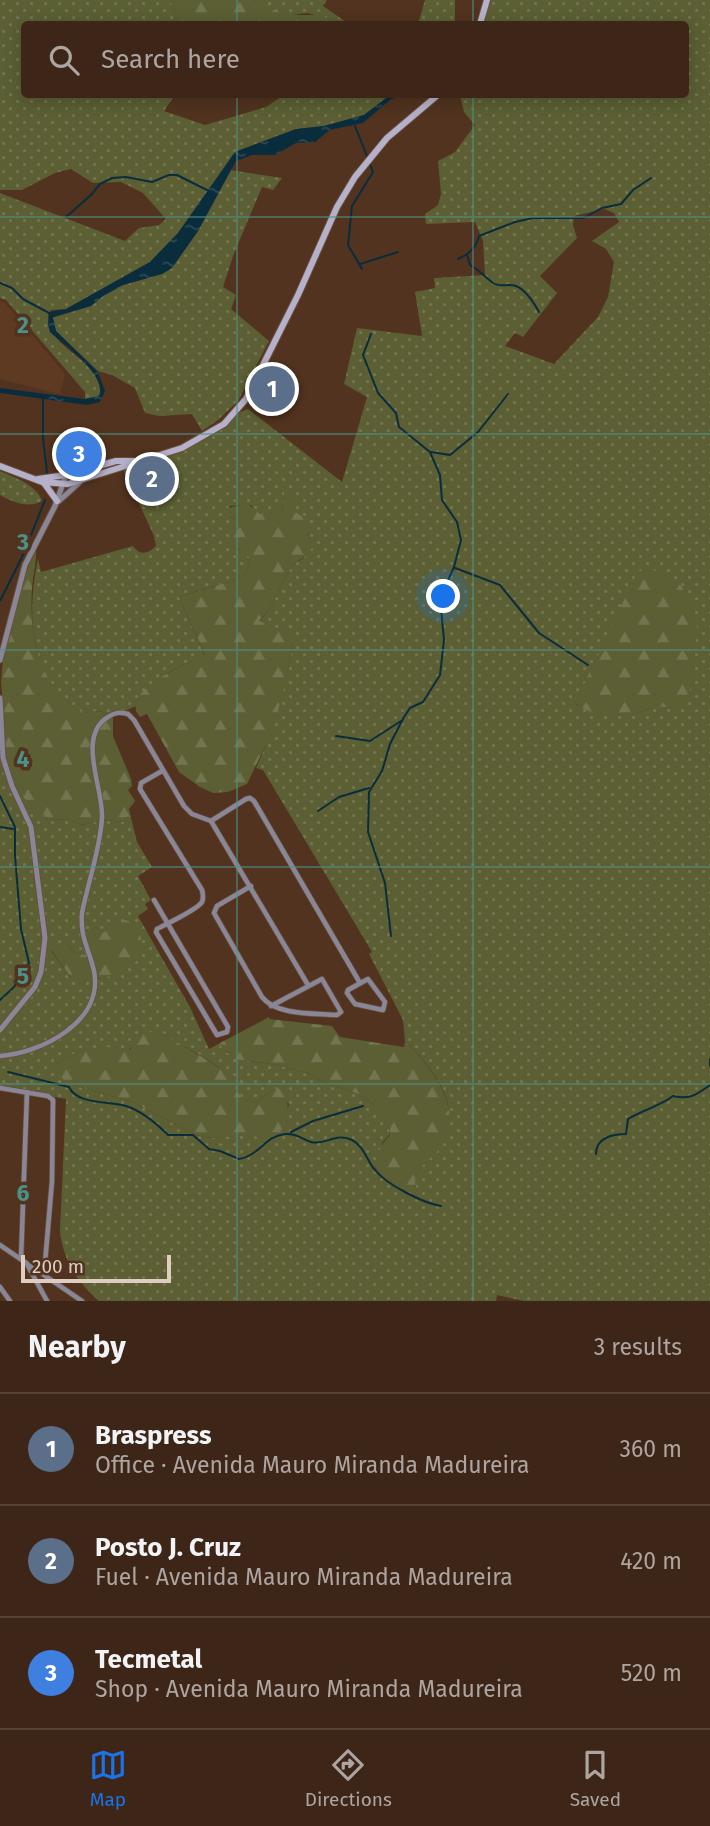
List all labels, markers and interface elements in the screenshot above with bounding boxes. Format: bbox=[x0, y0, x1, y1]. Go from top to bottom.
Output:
search box bbox=[21, 21, 689, 98]
icon: search bbox=[45, 41, 83, 79]
text: Search here bbox=[101, 44, 240, 75]
text: 2 bbox=[17, 311, 29, 339]
pin: 1 bbox=[249, 363, 295, 415]
pin: 3 bbox=[56, 428, 102, 480]
pin: 2 bbox=[129, 453, 175, 505]
text: 3 bbox=[16, 528, 29, 556]
your location bbox=[426, 579, 460, 613]
text: 4 bbox=[17, 745, 30, 773]
text: 5 bbox=[17, 962, 29, 990]
text: 6 bbox=[17, 1179, 30, 1207]
scale bar bbox=[21, 1252, 172, 1284]
text: 200 m bbox=[32, 1255, 84, 1278]
text: Nearby bbox=[28, 1329, 126, 1365]
text: 3 results bbox=[594, 1333, 682, 1361]
text: Braspress bbox=[95, 1420, 212, 1451]
text: 1 bbox=[46, 1435, 56, 1463]
text: 360 m bbox=[620, 1435, 682, 1463]
text: Office · Avenida Mauro Miranda Madureira bbox=[95, 1451, 530, 1479]
text: Posto J. Cruz bbox=[95, 1532, 241, 1563]
text: 2 bbox=[45, 1547, 57, 1575]
text: 420 m bbox=[620, 1547, 682, 1575]
text: Fuel · Avenida Mauro Miranda Madureira bbox=[95, 1563, 513, 1591]
text: Tecmetal bbox=[95, 1644, 202, 1675]
text: 3 bbox=[45, 1659, 57, 1687]
text: 520 m bbox=[621, 1659, 682, 1687]
text: Shop · Avenida Mauro Miranda Madureira bbox=[95, 1675, 523, 1703]
tab: Map bbox=[89, 1746, 127, 1811]
tab: Directions bbox=[305, 1746, 392, 1811]
tab: Saved bbox=[570, 1746, 621, 1811]

